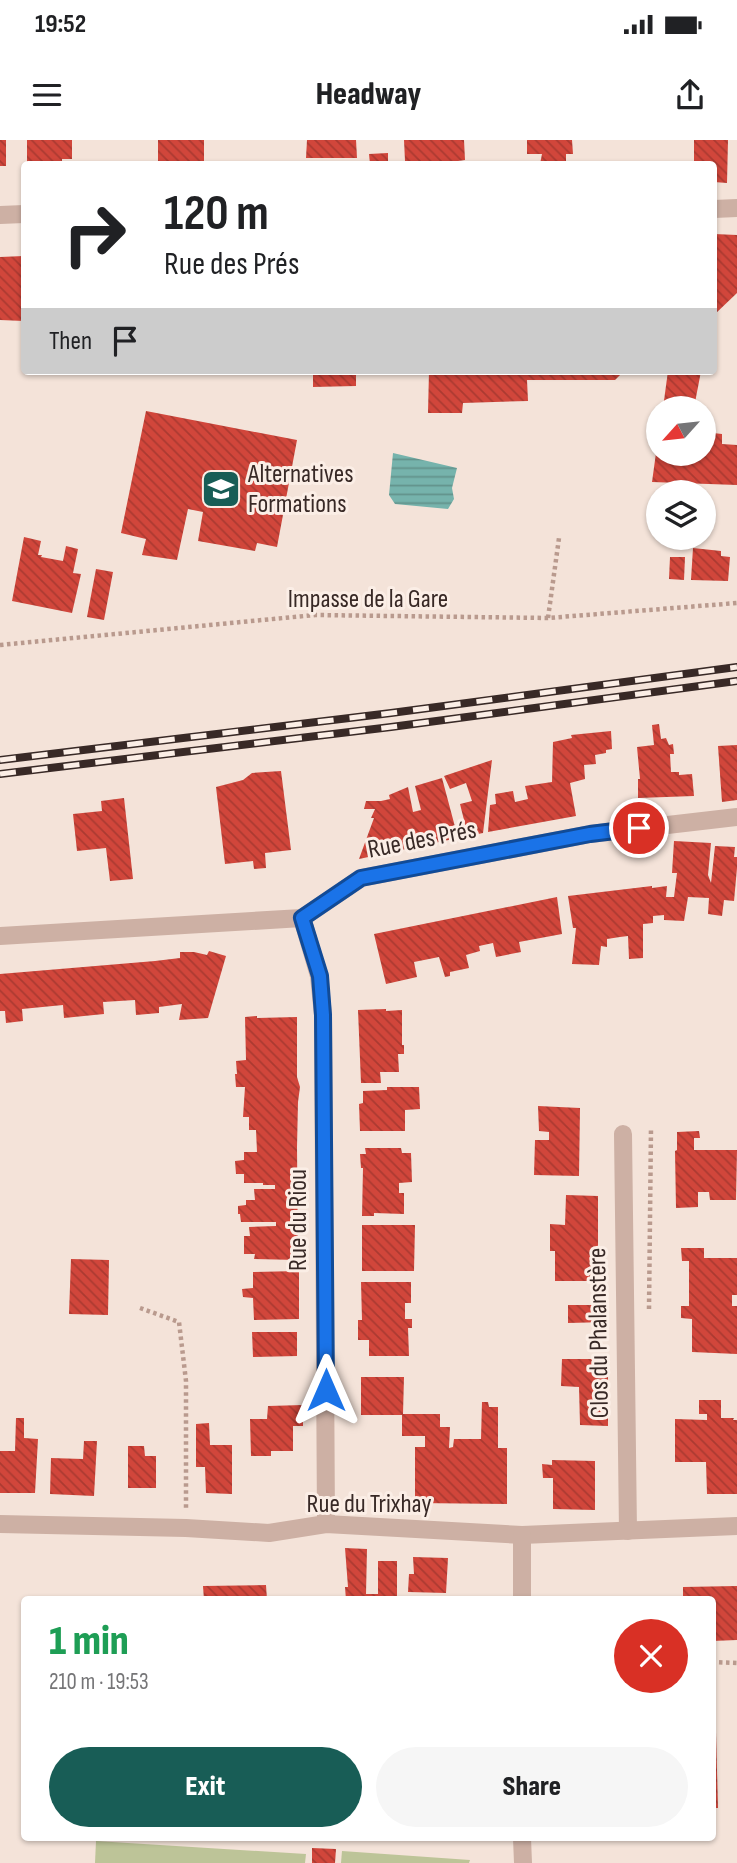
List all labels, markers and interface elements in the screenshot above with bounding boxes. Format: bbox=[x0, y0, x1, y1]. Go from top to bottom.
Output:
text: 19:52 bbox=[35, 9, 86, 40]
text: Headway bbox=[316, 75, 421, 114]
icon: menu bbox=[28, 76, 66, 114]
icon: share bbox=[671, 76, 709, 114]
text: 120 m bbox=[164, 185, 269, 244]
icon: right bbox=[49, 189, 140, 280]
text: Rue des Prés bbox=[164, 245, 299, 284]
icon: arrive bbox=[106, 322, 144, 360]
text: Then bbox=[49, 326, 92, 357]
north arrow bbox=[646, 396, 716, 466]
map controls bbox=[646, 396, 716, 550]
place label: Alternatives Formations bbox=[247, 459, 353, 520]
school or university icon: Alternatives Formations bbox=[200, 468, 242, 510]
button: layers bbox=[646, 480, 716, 550]
street label: Impasse de la Gare bbox=[288, 584, 448, 615]
pin bbox=[609, 798, 669, 858]
icon: arrive bbox=[620, 809, 658, 847]
street label: Rue des Prés bbox=[365, 814, 479, 866]
street label: Rue du Riou bbox=[283, 1169, 314, 1271]
street label: Clos du Phalanstère bbox=[582, 1247, 616, 1419]
position arrow bbox=[289, 1353, 363, 1427]
street label: Rue du Trixhay bbox=[307, 1489, 431, 1520]
text: 1 min bbox=[49, 1616, 129, 1667]
button: close bbox=[614, 1619, 688, 1693]
text: 210 m · 19:53 bbox=[49, 1668, 149, 1696]
button: Exit bbox=[49, 1747, 362, 1827]
button: Share bbox=[376, 1747, 688, 1827]

